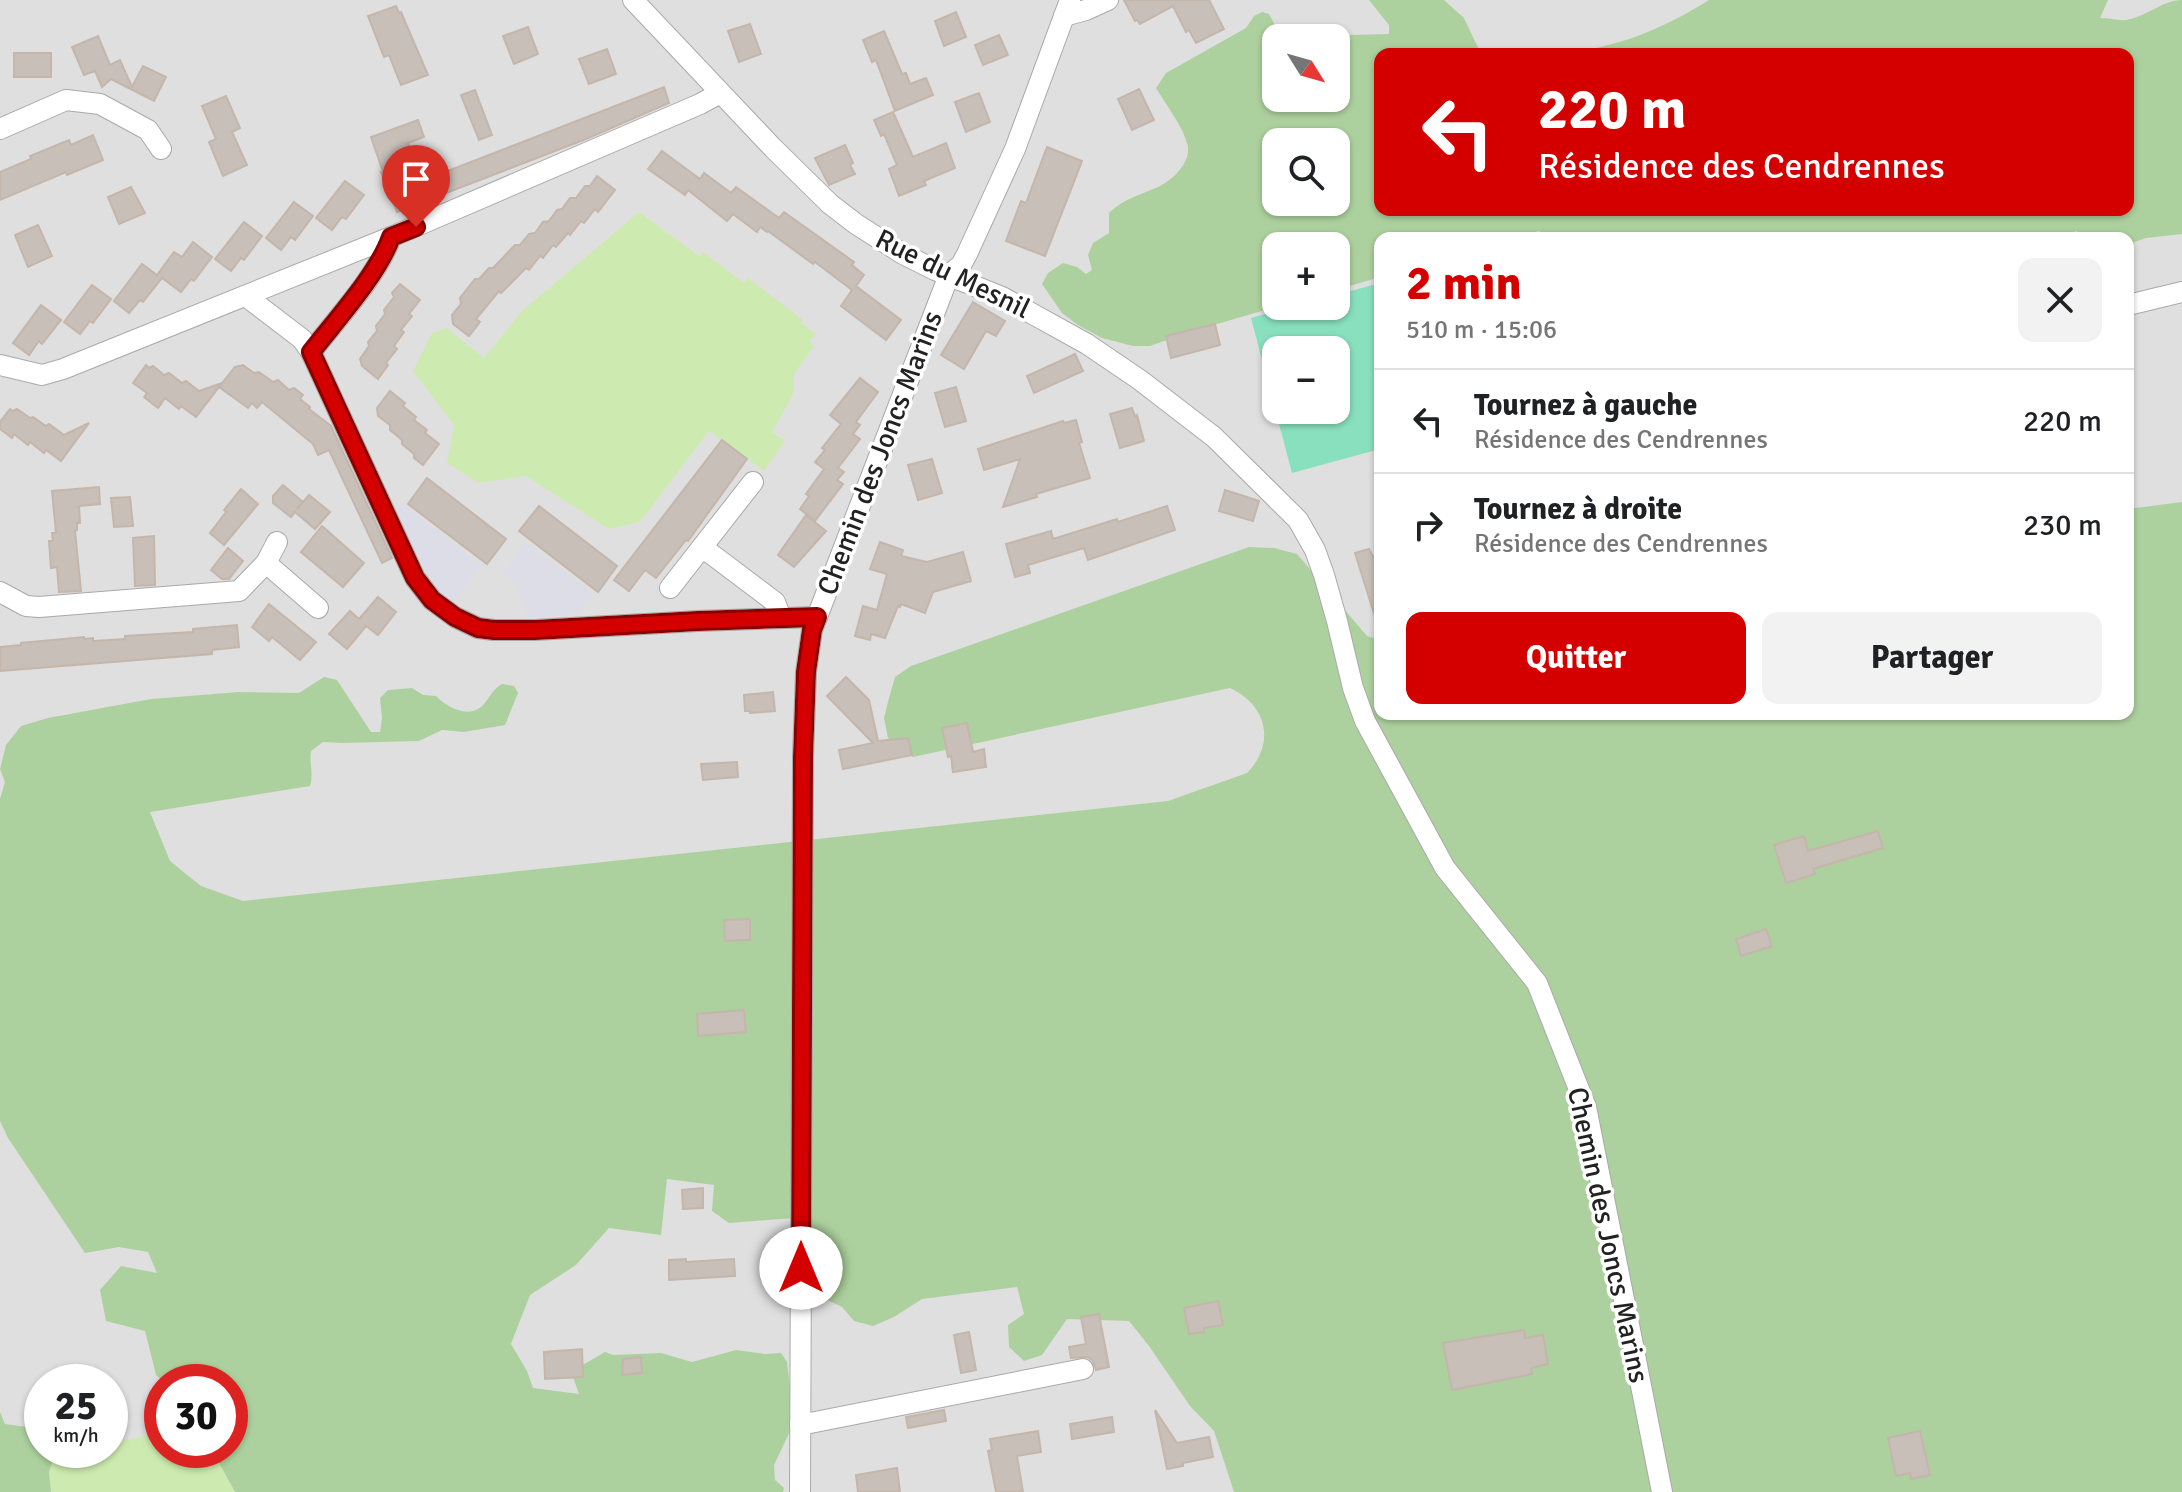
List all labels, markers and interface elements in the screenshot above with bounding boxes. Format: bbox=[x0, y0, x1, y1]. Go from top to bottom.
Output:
north arrow bbox=[1262, 24, 1350, 112]
map controls bbox=[1262, 24, 1350, 424]
text: 220 m bbox=[1538, 75, 1686, 144]
icon: left bbox=[1406, 80, 1510, 184]
button: search bbox=[1262, 128, 1350, 216]
text: Résidence des Cendrennes bbox=[1538, 144, 1945, 189]
pin bbox=[382, 145, 450, 227]
icon: arrive bbox=[394, 157, 438, 201]
street label: Rue du Mesnil bbox=[870, 222, 1036, 326]
button: + bbox=[1262, 232, 1350, 320]
text: 2 min bbox=[1406, 254, 1522, 313]
button: close bbox=[2018, 258, 2102, 342]
street label: Chemin des Joncs Marins bbox=[810, 306, 950, 600]
text: 510 m · 15:06 bbox=[1406, 314, 1557, 346]
button: − bbox=[1262, 336, 1350, 424]
text: Tournez à gauche bbox=[1474, 387, 1697, 424]
icon: left bbox=[1406, 399, 1450, 443]
text: 220 m bbox=[2023, 403, 2102, 440]
text: Résidence des Cendrennes bbox=[1474, 424, 1768, 456]
text: Tournez à droite bbox=[1474, 491, 1682, 528]
icon: right bbox=[1406, 503, 1450, 547]
text: 230 m bbox=[2023, 507, 2102, 544]
text: Résidence des Cendrennes bbox=[1474, 528, 1768, 560]
button: Quitter bbox=[1406, 612, 1746, 704]
button: Partager bbox=[1762, 612, 2102, 704]
street label: Chemin des Joncs Marins bbox=[1560, 1084, 1656, 1386]
position arrow bbox=[759, 1226, 843, 1310]
speed limit sign: 30 bbox=[144, 1364, 248, 1468]
text: 25 bbox=[54, 1381, 98, 1431]
text: km/h bbox=[53, 1423, 99, 1448]

